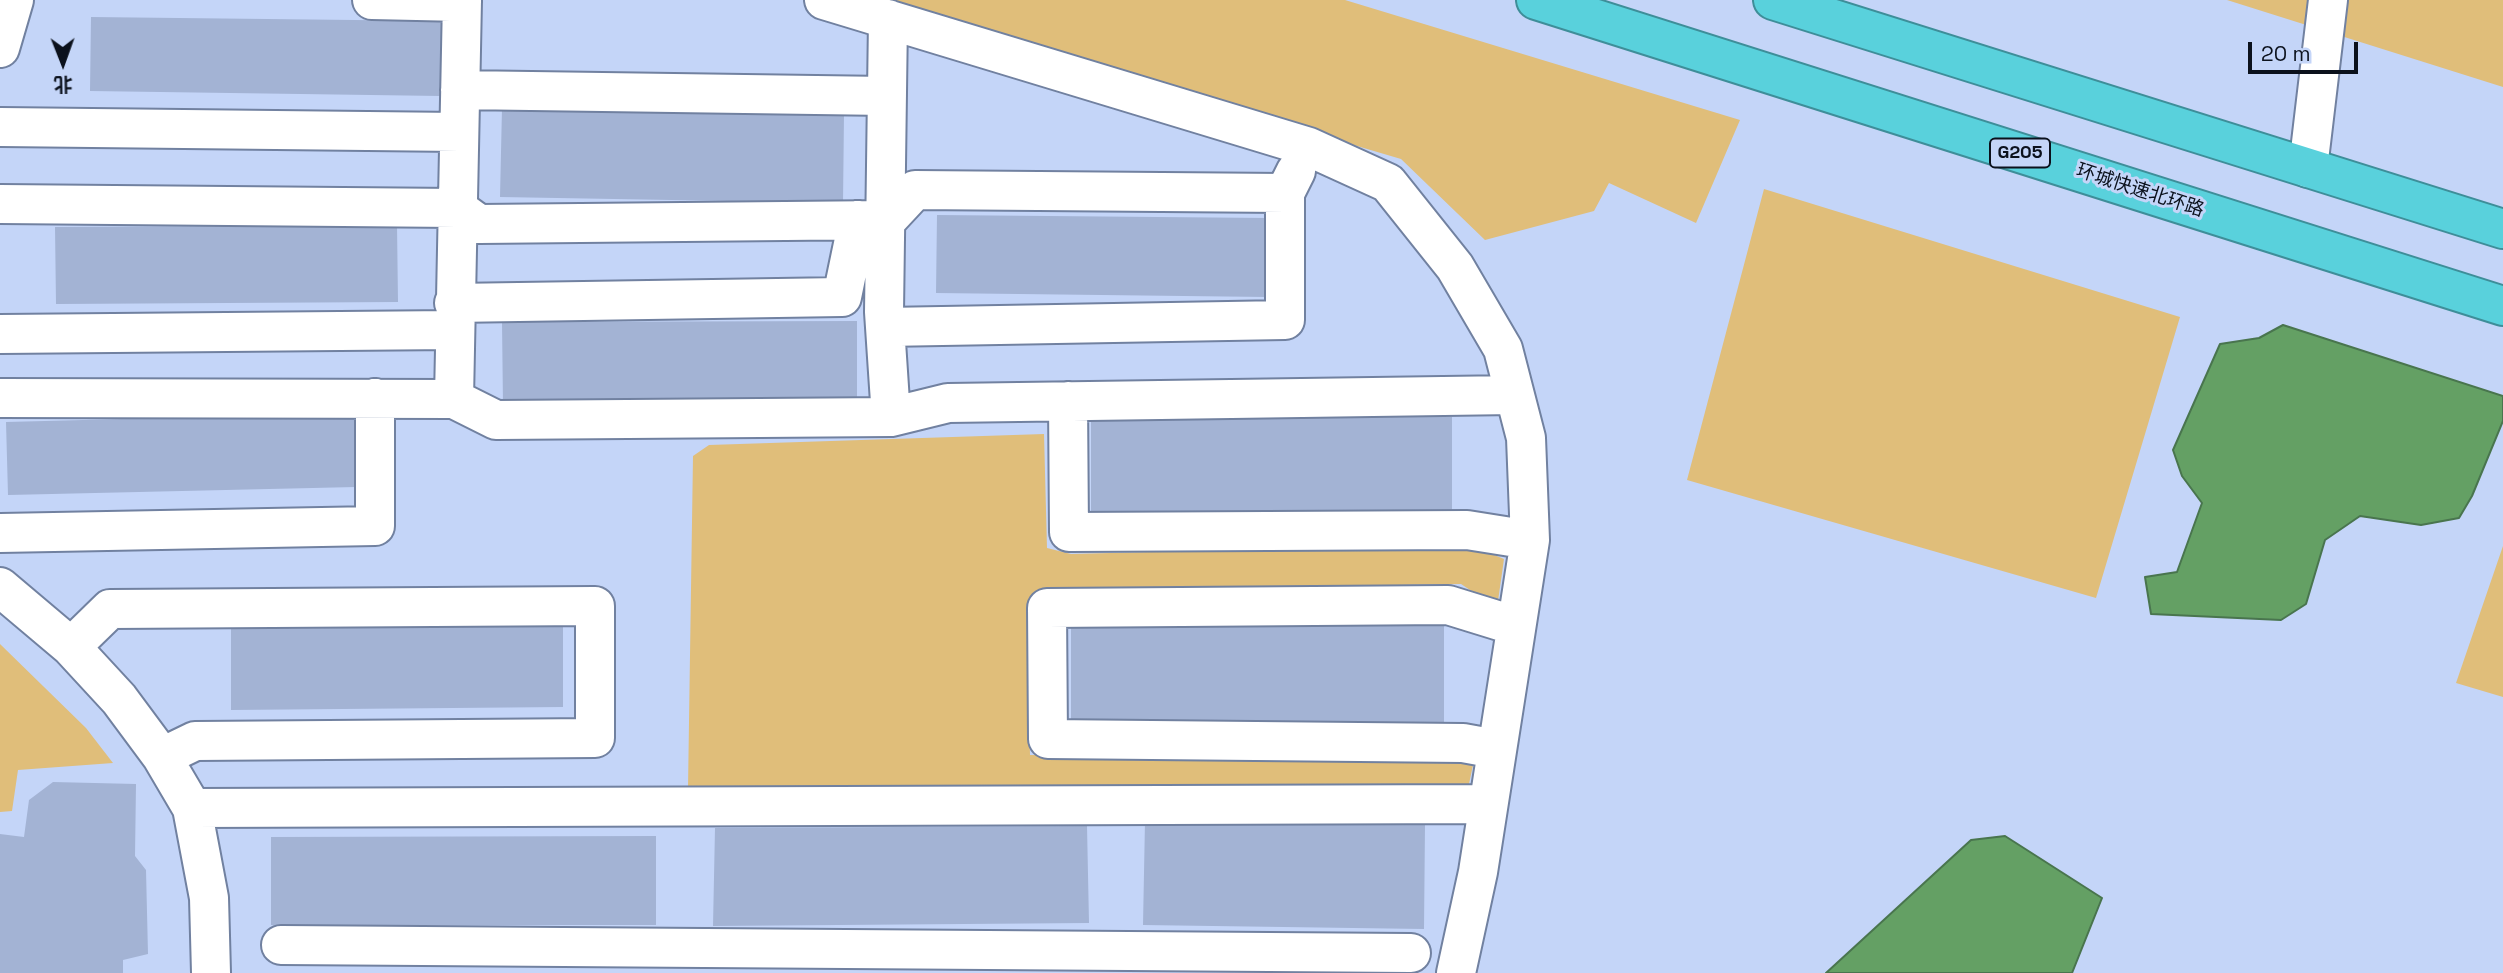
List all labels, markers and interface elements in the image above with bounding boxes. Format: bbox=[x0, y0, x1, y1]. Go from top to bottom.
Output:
north arrow bbox=[28, 28, 98, 98]
scale bar bbox=[2251, 28, 2361, 72]
text: 20 m bbox=[2261, 40, 2311, 67]
text: 北 bbox=[54, 72, 73, 97]
road number: G205 bbox=[1990, 138, 2050, 168]
street label: 环城快速北环路 bbox=[2073, 160, 2207, 222]

